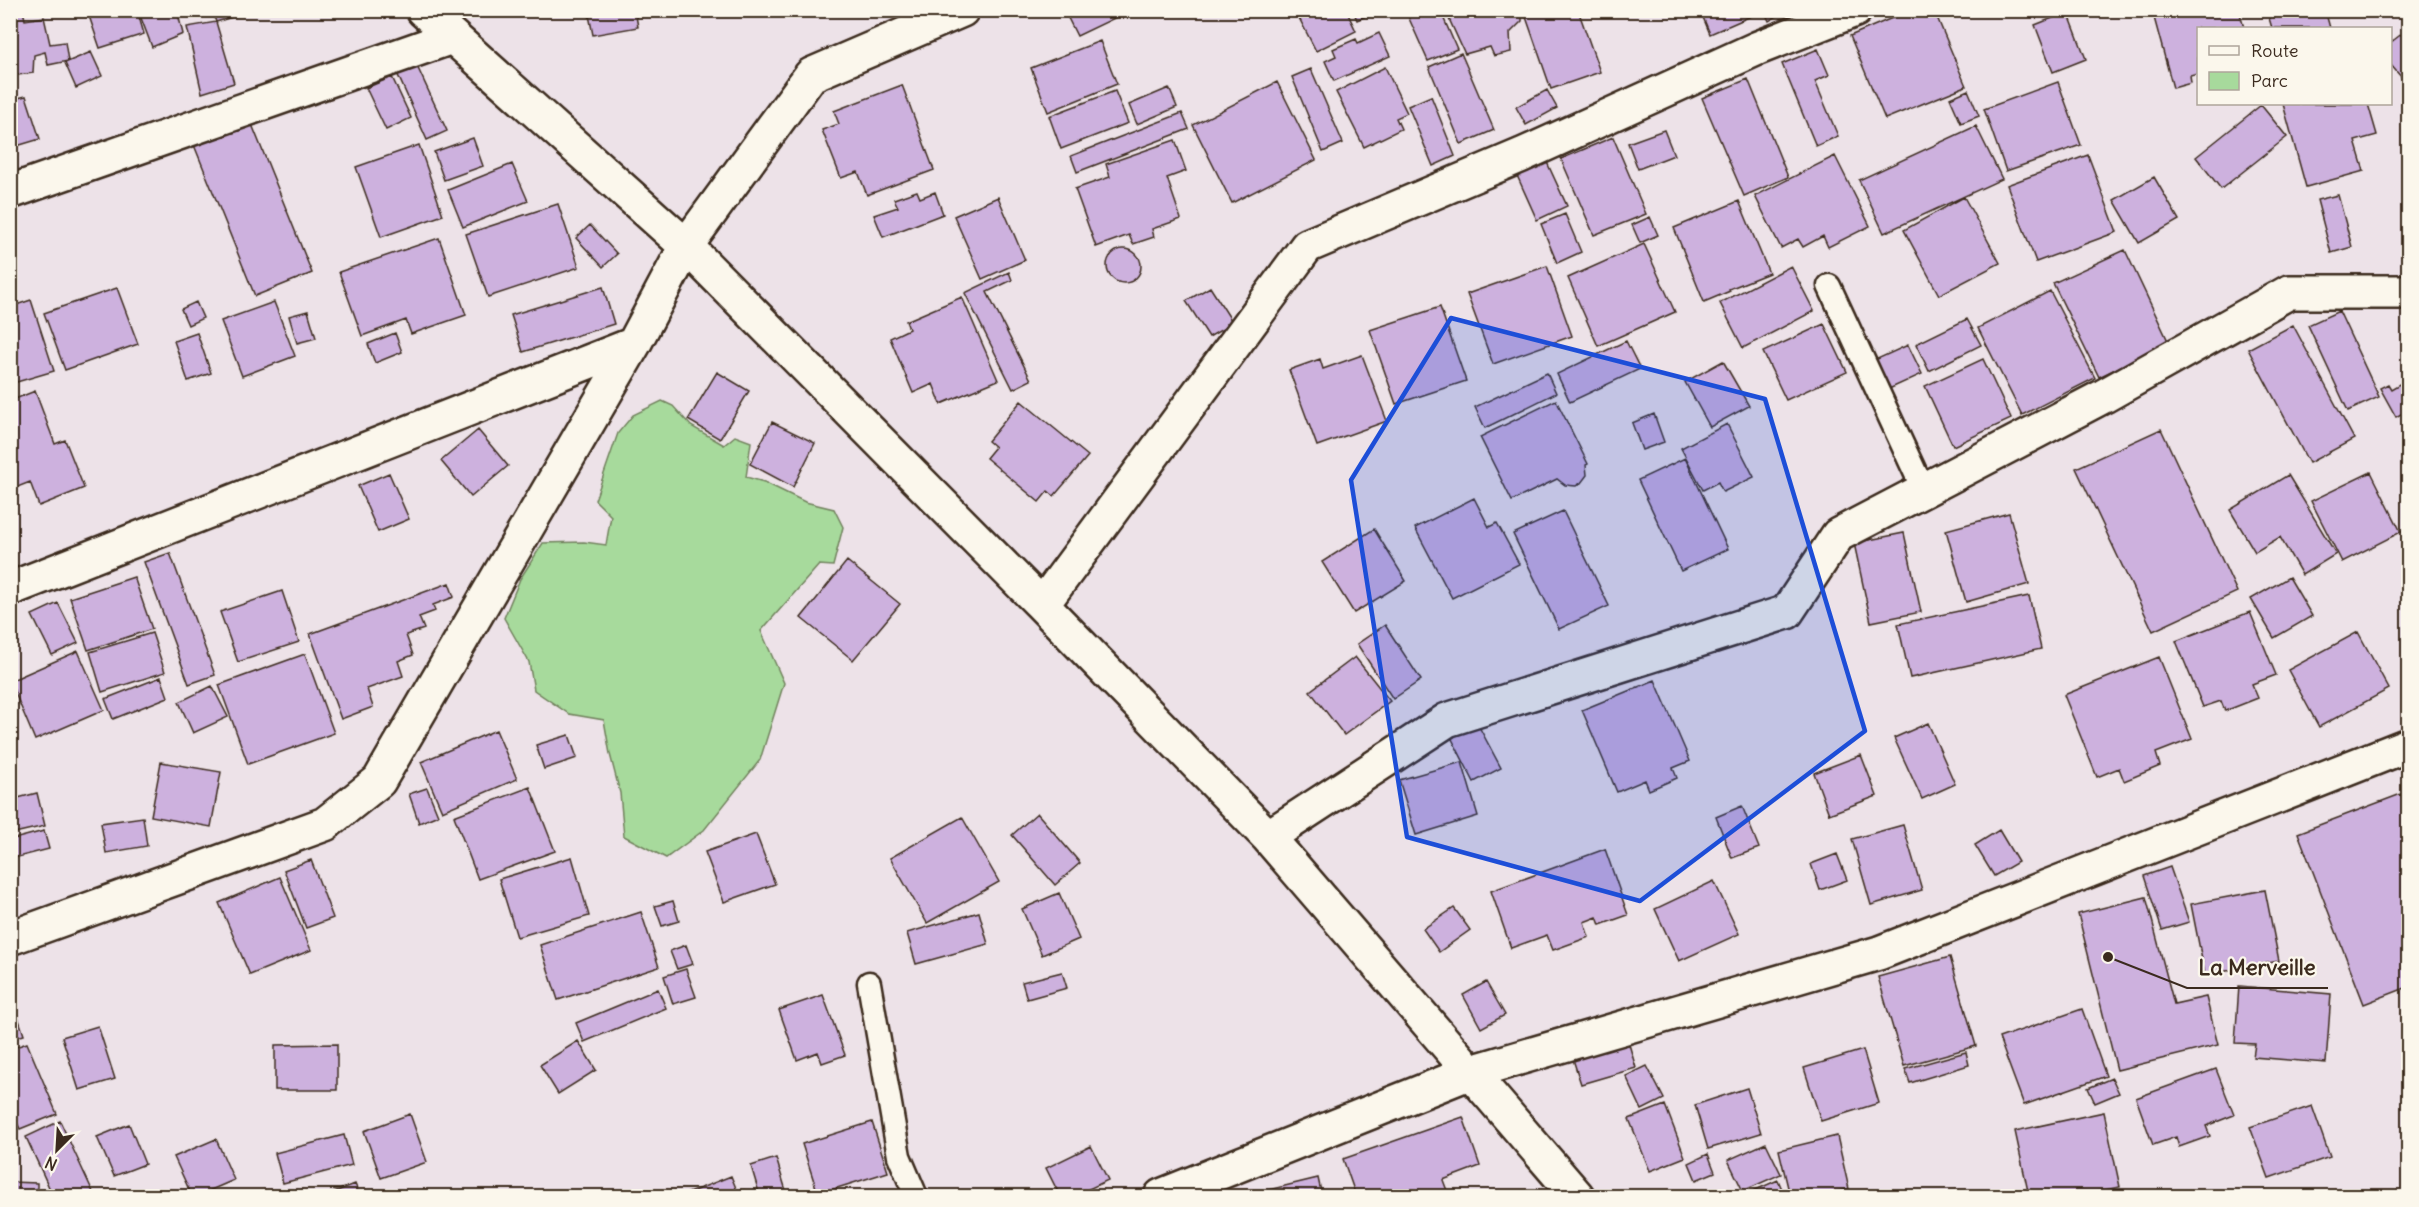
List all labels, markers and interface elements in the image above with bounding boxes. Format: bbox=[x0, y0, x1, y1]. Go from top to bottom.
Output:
legend bbox=[2197, 27, 2392, 105]
text: Route bbox=[2251, 39, 2299, 62]
text: Parc bbox=[2251, 69, 2288, 92]
callout: La Merveille bbox=[2187, 948, 2328, 988]
text: La Merveille bbox=[2198, 953, 2316, 981]
north arrow bbox=[27, 1120, 87, 1180]
text: N bbox=[42, 1152, 60, 1175]

